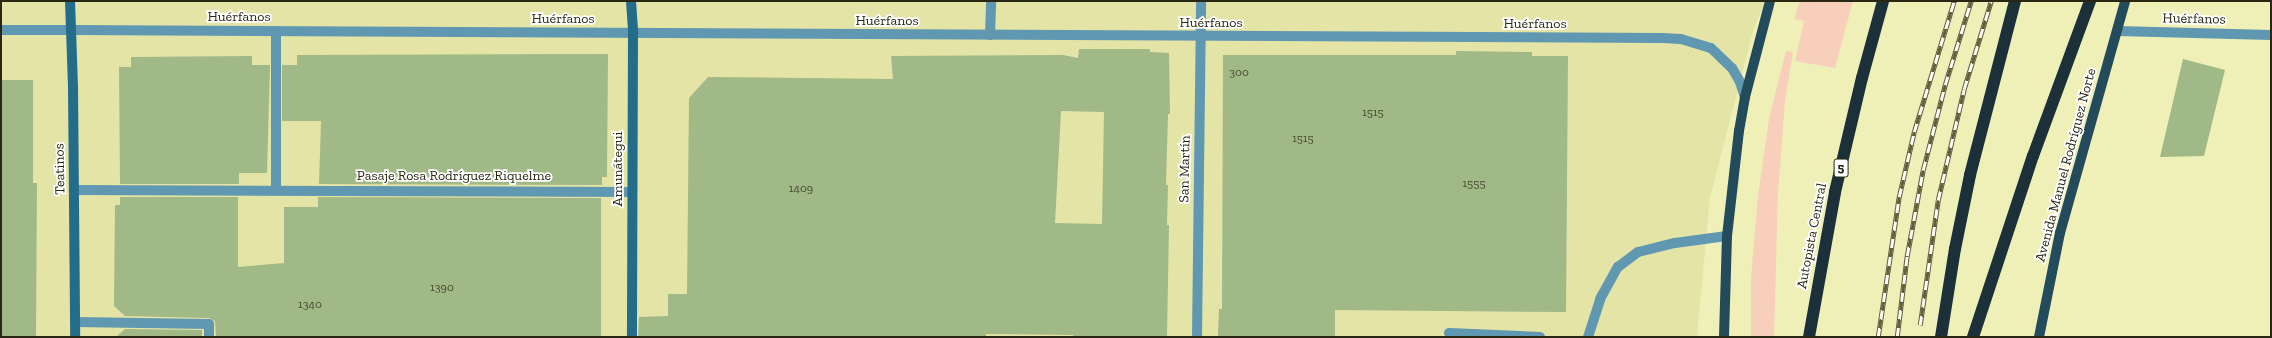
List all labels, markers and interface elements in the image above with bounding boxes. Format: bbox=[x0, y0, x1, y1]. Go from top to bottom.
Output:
street label: Huérfanos bbox=[207, 9, 271, 25]
street label: Huérfanos bbox=[2162, 10, 2226, 28]
street label: Huérfanos bbox=[531, 11, 595, 27]
street label: Huérfanos bbox=[855, 13, 919, 29]
street label: Huérfanos bbox=[1179, 15, 1243, 31]
street label: Huérfanos bbox=[1503, 16, 1567, 32]
house number: 300 bbox=[1229, 66, 1249, 80]
street label: Avenida Manuel Rodríguez Norte bbox=[2032, 66, 2100, 264]
house number: 1515 bbox=[1362, 106, 1384, 120]
street label: Amunátegui bbox=[610, 131, 626, 207]
house number: 1515 bbox=[1292, 132, 1314, 146]
street label: San Martín bbox=[1176, 135, 1194, 203]
street label: Teatinos bbox=[51, 143, 69, 195]
road number: 5 bbox=[1833, 157, 1849, 179]
street label: Pasaje Rosa Rodríguez Riquelme bbox=[357, 168, 551, 184]
house number: 1555 bbox=[1462, 177, 1486, 191]
house number: 1409 bbox=[789, 182, 813, 196]
street label: Autopista Central bbox=[1794, 182, 1830, 290]
house number: 1390 bbox=[430, 281, 454, 295]
house number: 1340 bbox=[298, 298, 322, 312]

